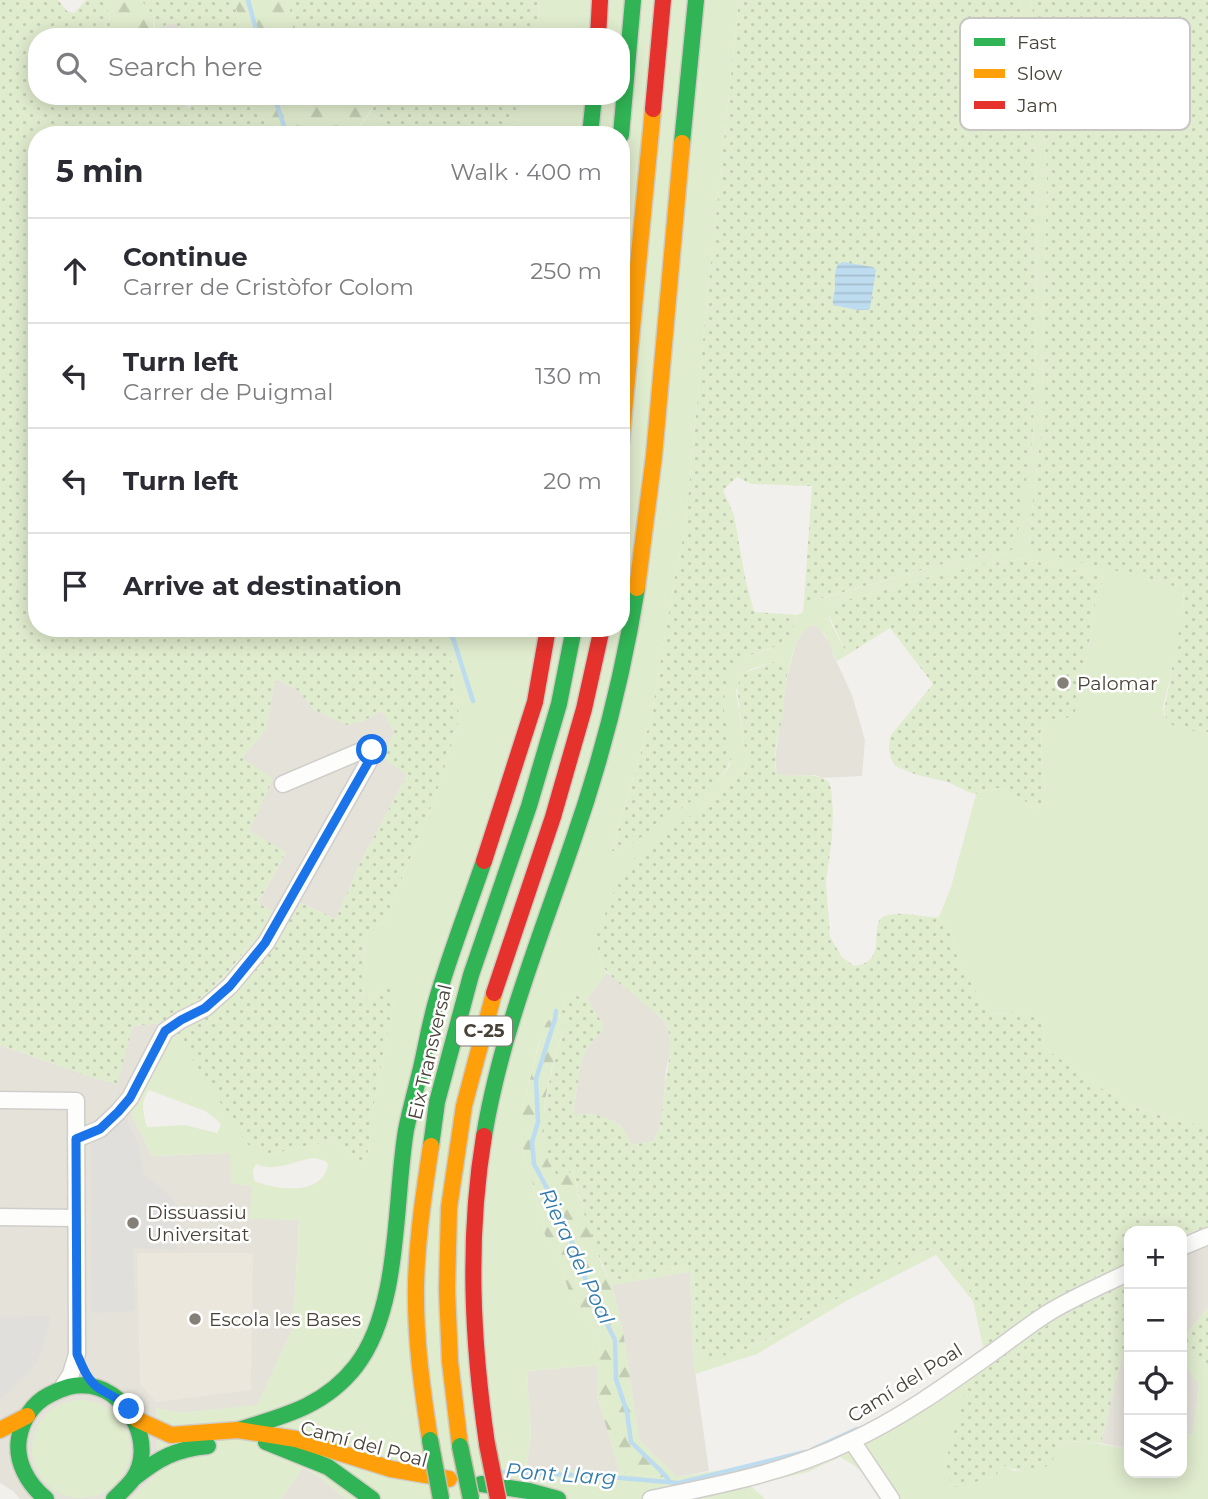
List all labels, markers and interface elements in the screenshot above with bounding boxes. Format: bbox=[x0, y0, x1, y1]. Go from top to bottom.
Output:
legend bbox=[960, 18, 1190, 130]
search box bbox=[28, 28, 630, 105]
text: Fast bbox=[1017, 31, 1057, 54]
icon: search bbox=[52, 48, 90, 86]
text: Search here bbox=[108, 51, 263, 83]
text: Slow bbox=[1017, 62, 1062, 85]
text: Jam bbox=[1016, 94, 1058, 117]
text: 5 min bbox=[56, 153, 144, 190]
text: Walk · 400 m bbox=[450, 158, 602, 186]
text: Continue bbox=[123, 241, 248, 273]
icon: ahead bbox=[56, 252, 94, 290]
text: 250 m bbox=[530, 257, 602, 285]
text: Carrer de Cristòfor Colom bbox=[123, 273, 414, 301]
text: Turn left bbox=[123, 346, 239, 378]
icon: left bbox=[56, 357, 94, 395]
text: 130 m bbox=[535, 362, 602, 390]
text: Carrer de Puigmal bbox=[123, 378, 333, 406]
icon: left bbox=[56, 462, 94, 500]
text: Turn left bbox=[123, 465, 239, 497]
text: 20 m bbox=[543, 467, 602, 495]
icon: arrive bbox=[56, 567, 94, 605]
text: Arrive at destination bbox=[123, 570, 402, 602]
place label: Palomar bbox=[1077, 672, 1158, 695]
marker: Palomar bbox=[1055, 675, 1071, 691]
route start bbox=[356, 734, 387, 765]
street label: Eix Transversal bbox=[403, 982, 457, 1122]
road number: C-25 bbox=[456, 1016, 512, 1046]
water label: Riera del Poal bbox=[535, 1184, 620, 1328]
place label: Dissuassiu Universitat bbox=[147, 1201, 250, 1246]
marker: Dissuassiu Universitat bbox=[125, 1215, 141, 1231]
map controls bbox=[1124, 1226, 1187, 1478]
button: + bbox=[1124, 1226, 1187, 1289]
button: − bbox=[1124, 1289, 1187, 1352]
place label: Escola les Bases bbox=[209, 1308, 361, 1331]
marker: Escola les Bases bbox=[187, 1311, 203, 1327]
street label: Camí del Poal bbox=[843, 1339, 967, 1427]
button: locate bbox=[1124, 1352, 1187, 1415]
route end bbox=[113, 1393, 144, 1424]
button: layers bbox=[1124, 1415, 1187, 1478]
street label: Camí del Poal bbox=[298, 1416, 430, 1472]
water label: Pont Llarg bbox=[505, 1458, 617, 1490]

